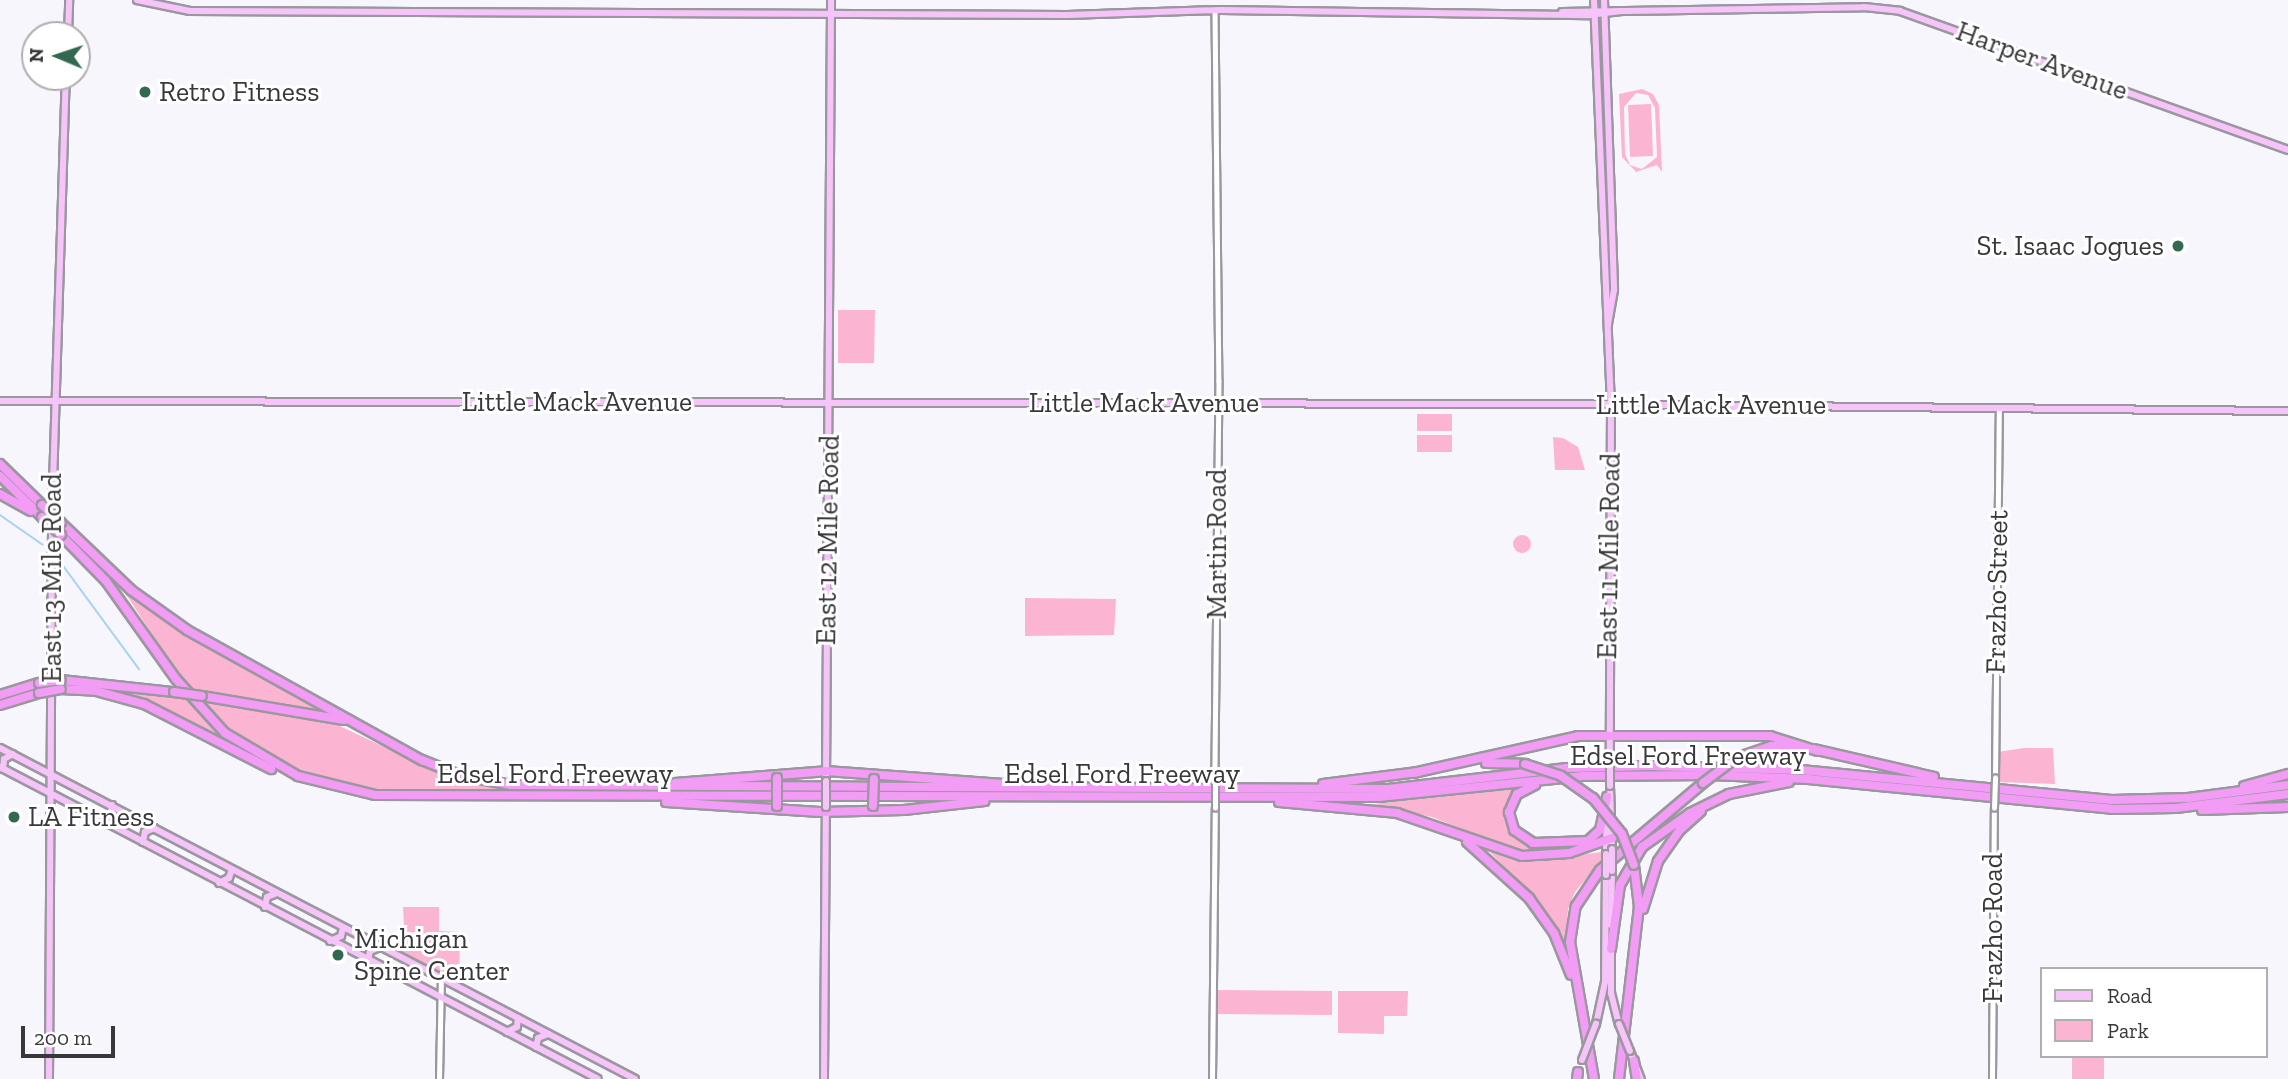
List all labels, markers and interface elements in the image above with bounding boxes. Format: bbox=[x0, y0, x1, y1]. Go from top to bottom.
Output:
street label: Harper Avenue bbox=[1951, 14, 2133, 108]
north arrow bbox=[21, 21, 91, 91]
text: N bbox=[25, 48, 48, 63]
place label: Retro Fitness bbox=[159, 75, 320, 109]
marker: Retro Fitness bbox=[137, 84, 153, 100]
place label: St. Isaac Jogues bbox=[1976, 229, 2164, 263]
marker: St. Isaac Jogues bbox=[2170, 238, 2186, 254]
street label: Little Mack Avenue bbox=[461, 385, 693, 419]
street label: Little Mack Avenue bbox=[1028, 386, 1260, 420]
street label: Little Mack Avenue bbox=[1595, 388, 1827, 422]
street label: East 12 Mile Road bbox=[809, 435, 847, 645]
street label: East 11 Mile Road bbox=[1590, 452, 1628, 660]
street label: Martin Road bbox=[1200, 469, 1234, 619]
street label: East 13 Mile Road bbox=[35, 473, 69, 683]
street label: Frazho Street bbox=[1979, 510, 2015, 674]
street label: Edsel Ford Freeway bbox=[1570, 739, 1806, 773]
street label: Edsel Ford Freeway bbox=[437, 757, 673, 791]
street label: Edsel Ford Freeway bbox=[1004, 757, 1240, 791]
place label: LA Fitness bbox=[28, 800, 155, 834]
marker: LA Fitness bbox=[6, 809, 22, 825]
street label: Frazho Road bbox=[1976, 853, 2010, 1003]
place label: Michigan Spine Center bbox=[354, 922, 510, 988]
marker: Michigan Spine Center bbox=[328, 945, 348, 965]
legend bbox=[2039, 967, 2267, 1058]
text: Road bbox=[2107, 983, 2152, 1008]
scale bar bbox=[24, 1012, 119, 1056]
text: Park bbox=[2107, 1018, 2149, 1043]
text: 200 m bbox=[34, 1025, 92, 1050]

